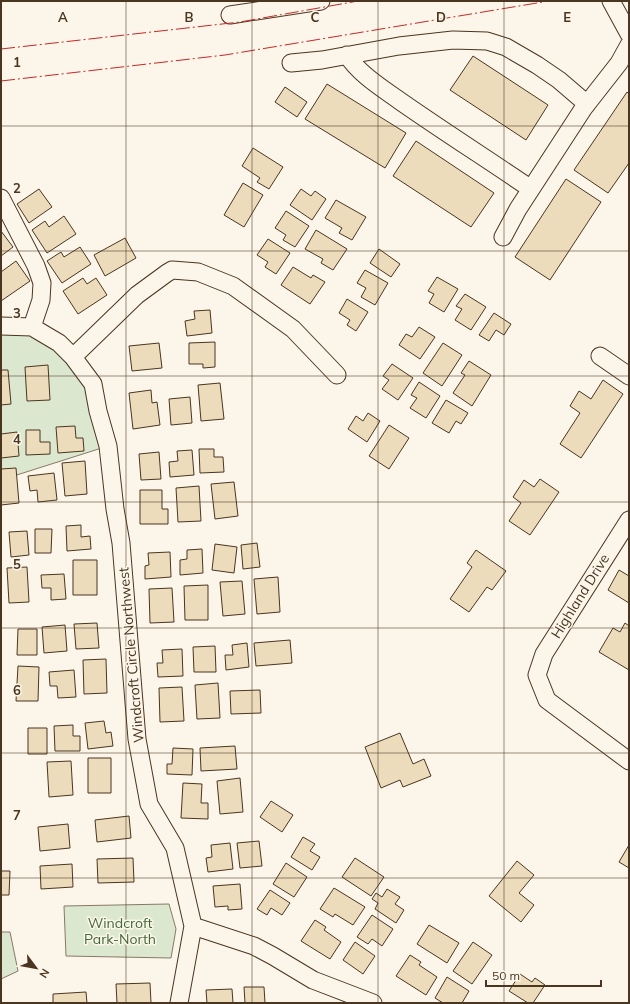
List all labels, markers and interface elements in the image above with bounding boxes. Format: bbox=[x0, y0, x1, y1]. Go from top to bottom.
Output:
text: A bbox=[58, 9, 68, 25]
text: B bbox=[185, 9, 194, 25]
text: C bbox=[311, 9, 320, 25]
text: D bbox=[436, 9, 446, 25]
text: E bbox=[563, 9, 571, 25]
text: 1 bbox=[13, 54, 21, 70]
text: 2 bbox=[13, 180, 21, 196]
text: 3 bbox=[13, 305, 21, 321]
text: 4 bbox=[13, 431, 21, 447]
street label: Highland Drive bbox=[547, 550, 613, 642]
text: 5 bbox=[13, 556, 21, 572]
street label: Windcroft Circle Northwest bbox=[114, 566, 148, 744]
text: 6 bbox=[13, 682, 21, 698]
text: 7 bbox=[13, 807, 21, 823]
park label: Windcroft Park-North bbox=[84, 914, 156, 948]
north arrow bbox=[16, 948, 56, 988]
scale bar bbox=[486, 962, 601, 988]
text: N bbox=[36, 966, 53, 981]
text: 50 m bbox=[492, 968, 520, 983]

